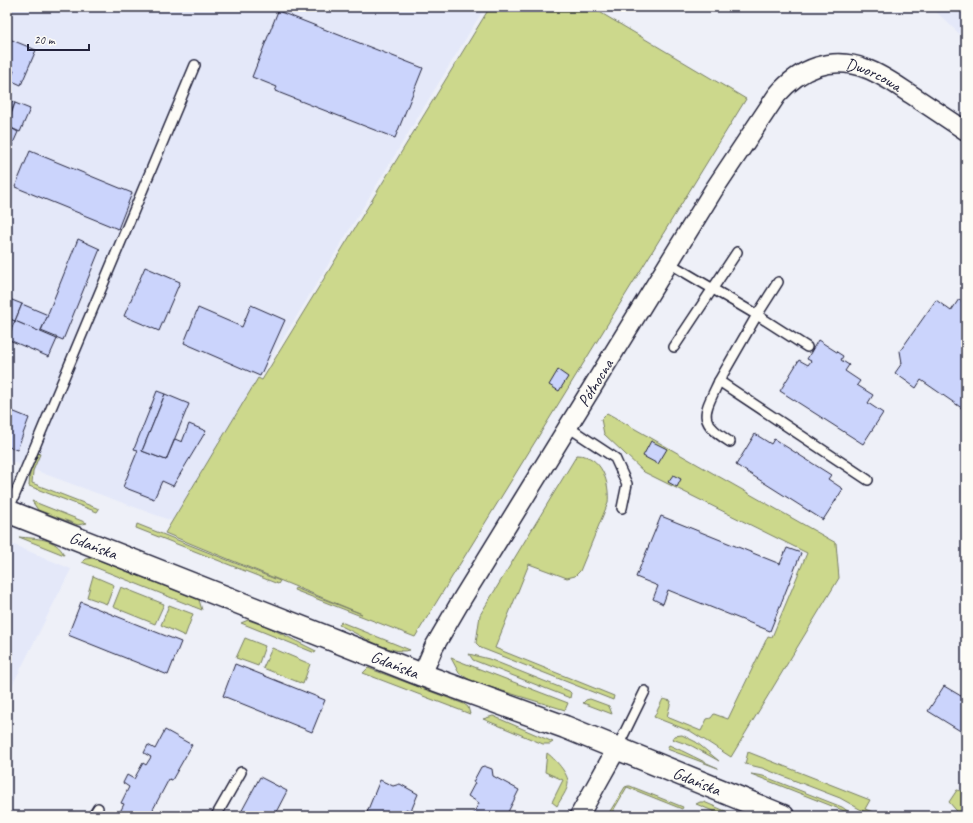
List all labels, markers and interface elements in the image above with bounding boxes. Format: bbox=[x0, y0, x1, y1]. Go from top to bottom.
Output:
scale bar bbox=[28, 26, 89, 52]
text: 20 m bbox=[34, 32, 56, 48]
street label: Dworcowa bbox=[844, 54, 907, 97]
street label: Północna bbox=[573, 354, 619, 411]
street label: Gdańska bbox=[66, 527, 122, 565]
street label: Gdańska bbox=[368, 646, 423, 684]
street label: Gdańska bbox=[670, 762, 725, 801]

